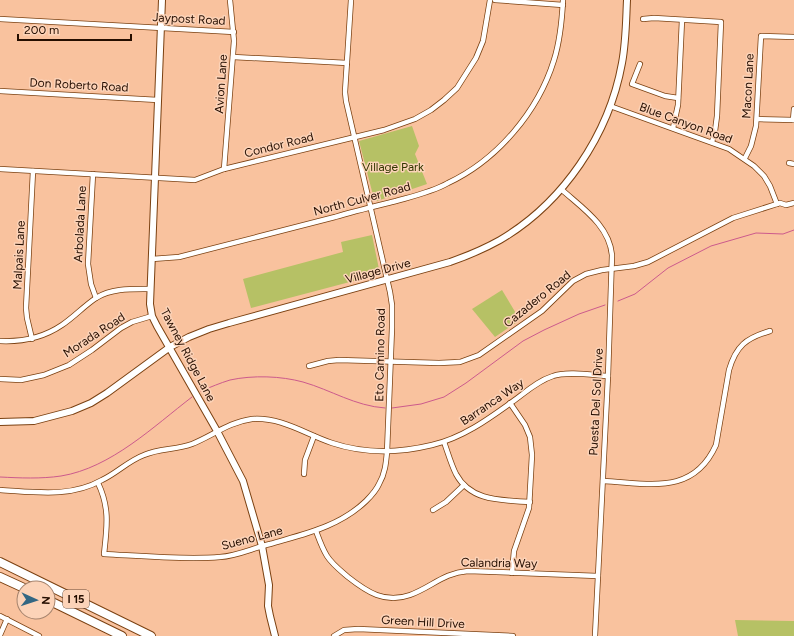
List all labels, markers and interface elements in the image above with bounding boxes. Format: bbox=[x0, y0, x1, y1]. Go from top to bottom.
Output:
street label: Jaypost Road bbox=[152, 10, 226, 28]
scale bar bbox=[18, 16, 131, 42]
text: 200 m bbox=[24, 23, 59, 37]
street label: Macon Lane bbox=[739, 53, 757, 119]
street label: Avion Lane bbox=[212, 54, 230, 114]
street label: Don Roberto Road bbox=[29, 75, 129, 95]
street label: Blue Canyon Road bbox=[638, 100, 734, 146]
street label: Condor Road bbox=[243, 130, 315, 160]
park label: Village Park bbox=[362, 160, 424, 174]
street label: North Culver Road bbox=[312, 179, 412, 219]
street label: Arbolada Lane bbox=[71, 185, 89, 263]
street label: Malpais Lane bbox=[10, 220, 28, 290]
street label: Village Drive bbox=[344, 255, 413, 286]
street label: Cazadero Road bbox=[501, 268, 573, 330]
street label: Tawney Ridge Lane bbox=[158, 306, 219, 404]
street label: Eto Camino Road bbox=[372, 308, 388, 402]
street label: Morada Road bbox=[60, 310, 128, 360]
street label: Puesta Del Sol Drive bbox=[586, 348, 606, 456]
street label: Barranca Way bbox=[458, 375, 527, 428]
street label: Sueno Lane bbox=[220, 523, 285, 553]
street label: Calandria Way bbox=[461, 555, 538, 571]
north arrow bbox=[16, 580, 56, 620]
road number: I 15 bbox=[63, 590, 89, 608]
text: N bbox=[39, 596, 52, 605]
street label: Green Hill Drive bbox=[381, 613, 466, 631]

